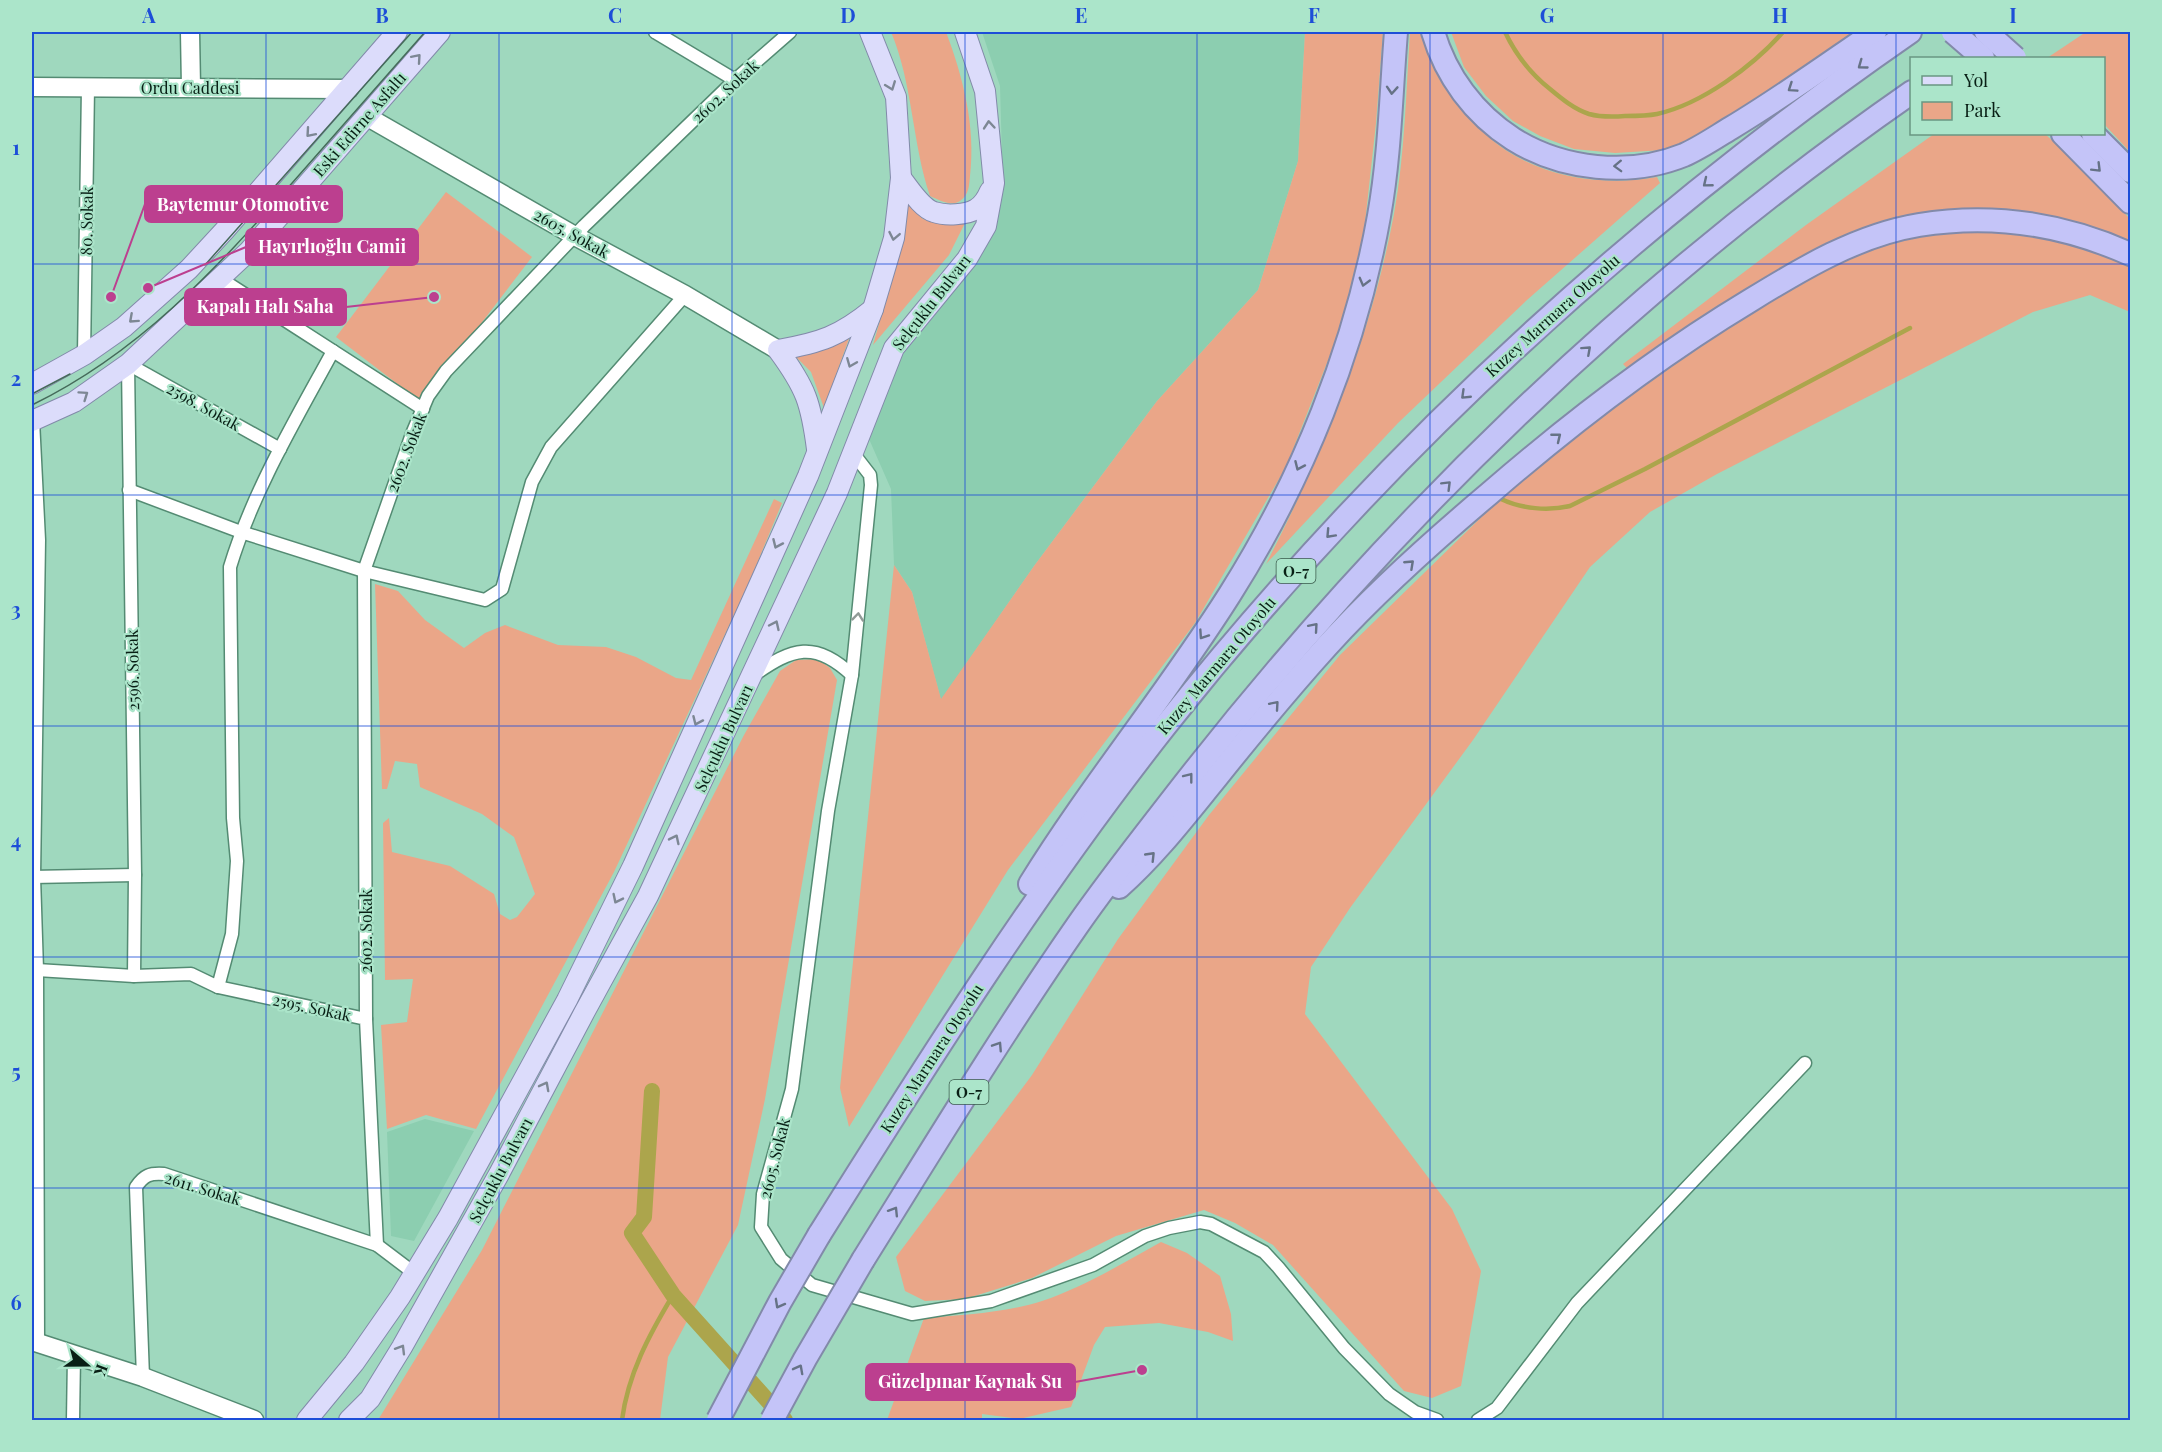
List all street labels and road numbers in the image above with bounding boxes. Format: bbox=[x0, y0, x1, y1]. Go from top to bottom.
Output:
street label: 2602. Sokak bbox=[687, 55, 763, 127]
street label: Eski Edirne Asfaltı bbox=[308, 67, 410, 181]
street label: Ordu Caddesi bbox=[141, 77, 240, 98]
street label: 80. Sokak bbox=[75, 186, 97, 255]
street label: 2605. Sokak bbox=[531, 204, 613, 262]
street label: Kuzey Marmara Otoyolu bbox=[1481, 249, 1623, 381]
street label: Selçuklu Bulvarı bbox=[887, 250, 975, 354]
street label: 2598. Sokak bbox=[163, 377, 245, 435]
street label: 2602. Sokak bbox=[381, 409, 431, 495]
road number: O-7 bbox=[1276, 559, 1316, 583]
street label: Kuzey Marmara Otoyolu bbox=[1152, 592, 1280, 738]
street label: 2596. Sokak bbox=[121, 629, 143, 711]
street label: Selçuklu Bulvarı bbox=[689, 681, 757, 795]
street label: 2602. Sokak bbox=[355, 889, 376, 973]
street label: Kuzey Marmara Otoyolu bbox=[875, 980, 987, 1136]
street label: 2595. Sokak bbox=[271, 988, 353, 1026]
road number: O-7 bbox=[950, 1080, 988, 1104]
street label: Selçuklu Bulvarı bbox=[464, 1114, 537, 1226]
street label: 2605. Sokak bbox=[754, 1115, 794, 1201]
street label: 2611. Sokak bbox=[162, 1166, 244, 1210]

